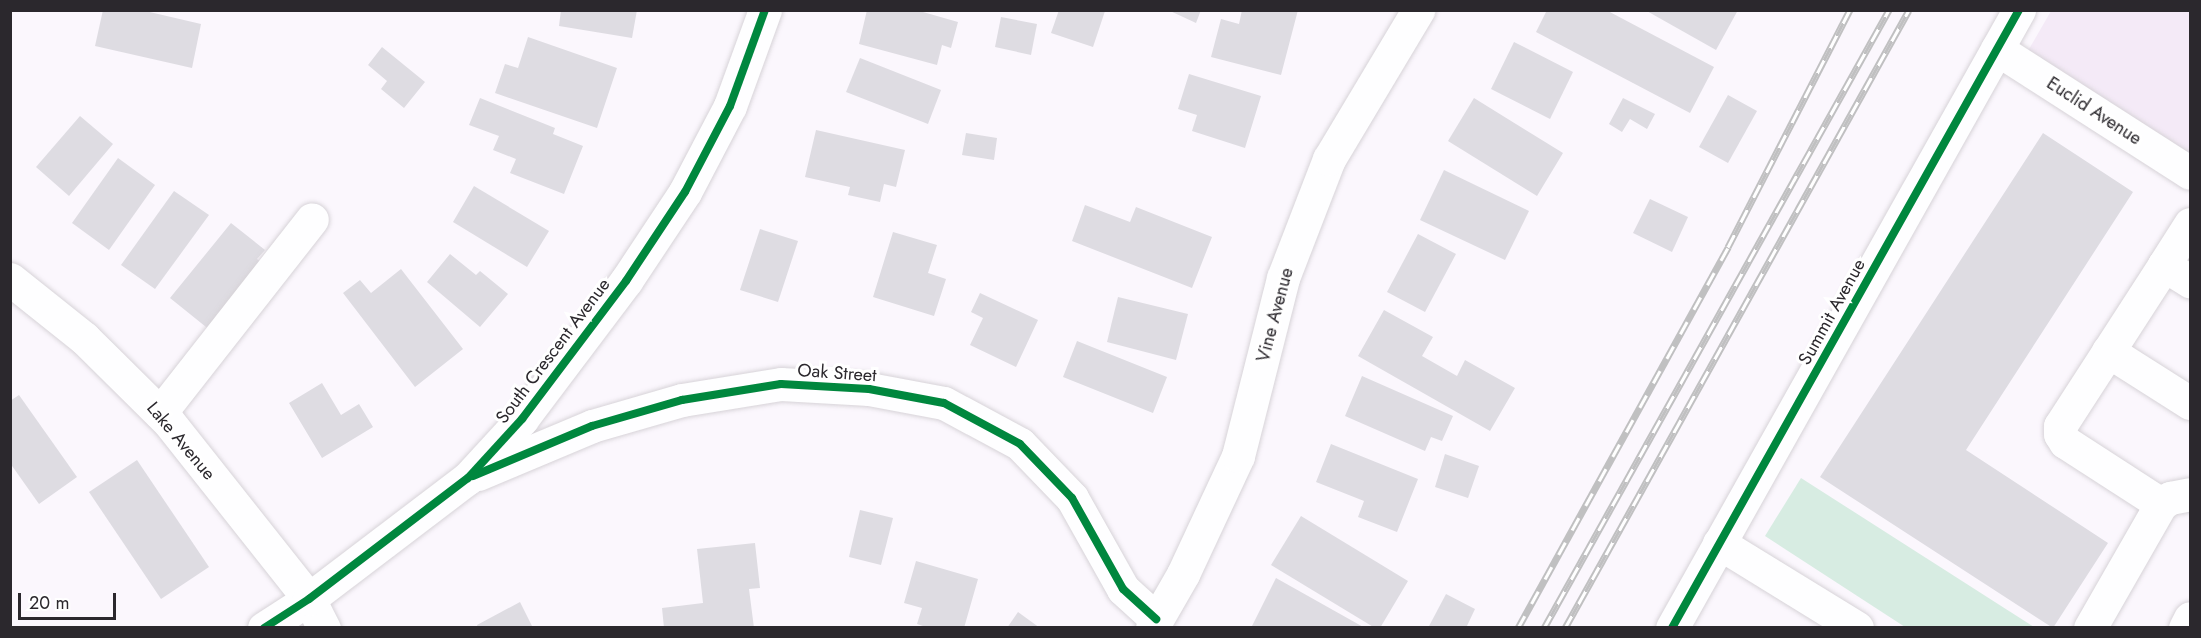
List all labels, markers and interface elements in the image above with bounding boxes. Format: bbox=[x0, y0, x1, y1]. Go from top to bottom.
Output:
street label: Euclid Avenue bbox=[2043, 72, 2145, 150]
street label: Summit Avenue bbox=[1794, 255, 1870, 369]
street label: Vine Avenue bbox=[1252, 265, 1298, 365]
street label: South Crescent Avenue bbox=[491, 274, 615, 428]
street label: Oak Street bbox=[797, 359, 877, 387]
street label: Lake Avenue bbox=[142, 398, 220, 484]
scale bar bbox=[21, 581, 118, 619]
text: 20 m bbox=[29, 590, 69, 616]

